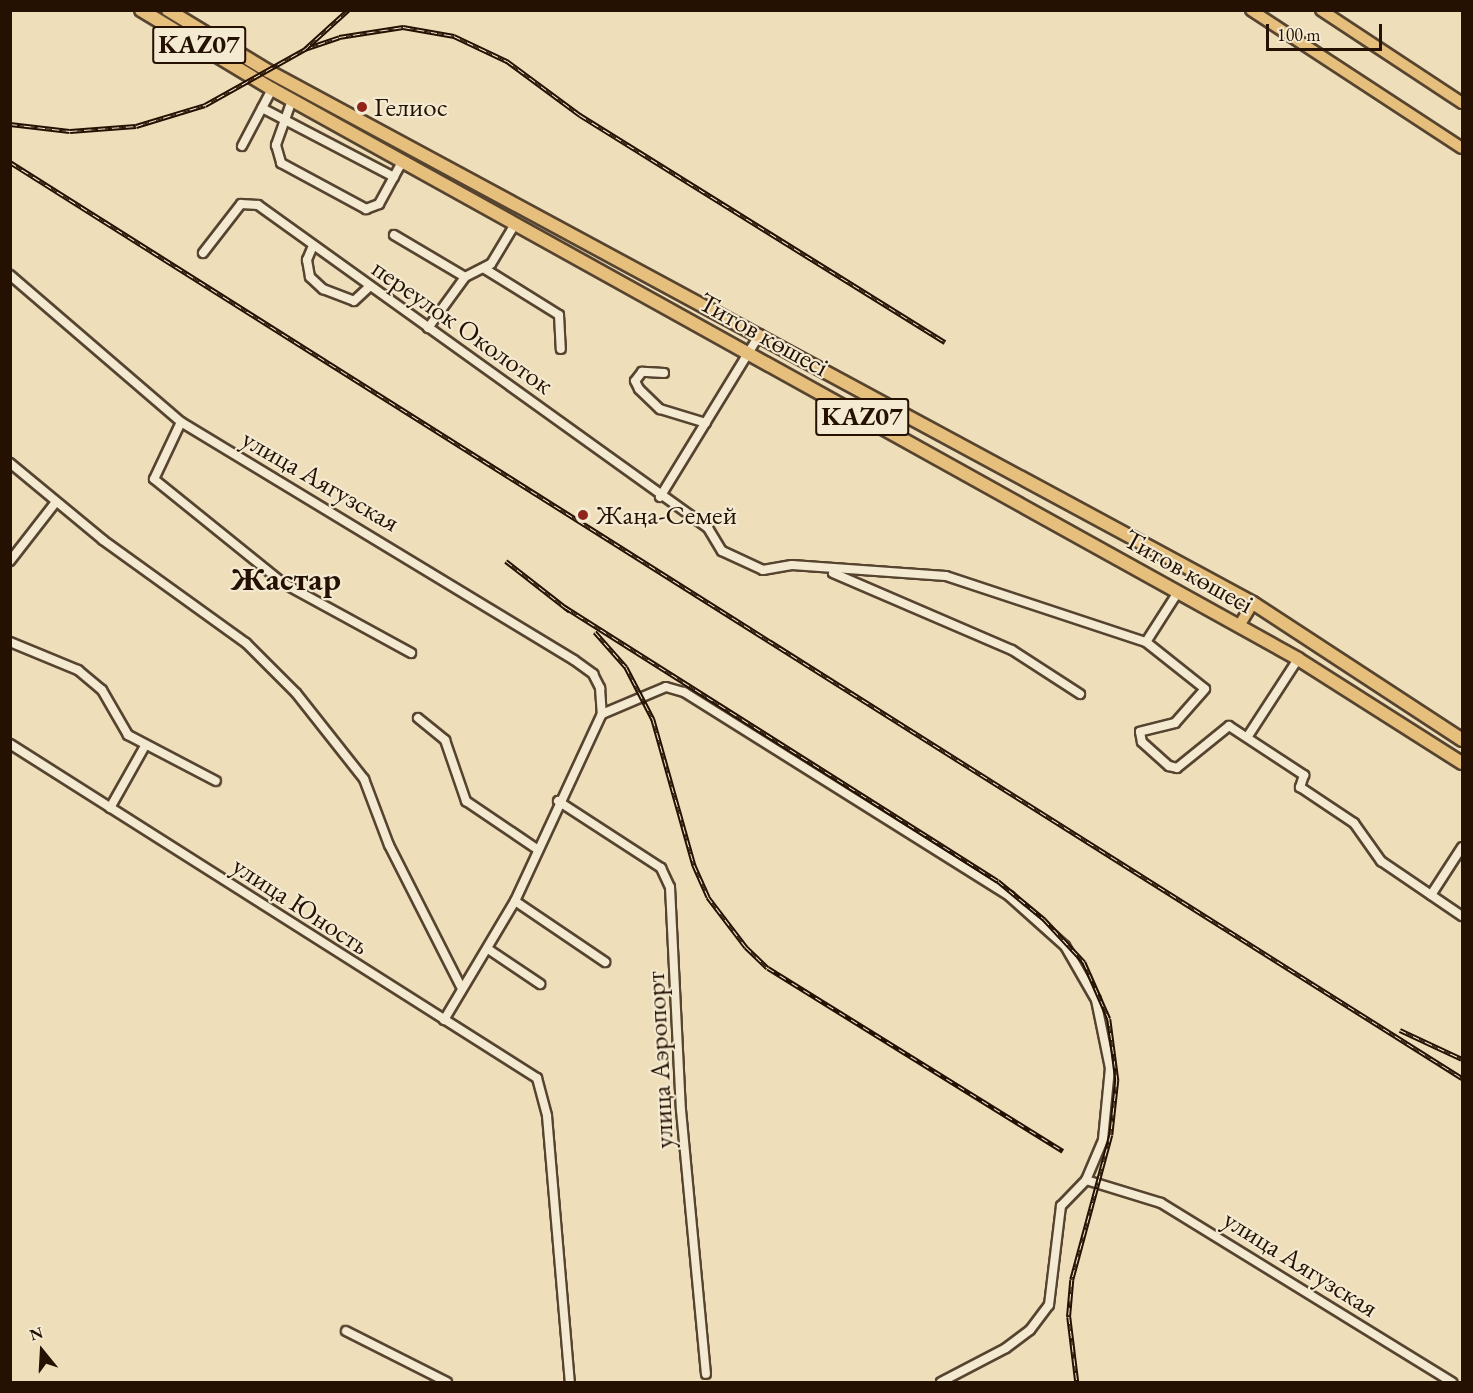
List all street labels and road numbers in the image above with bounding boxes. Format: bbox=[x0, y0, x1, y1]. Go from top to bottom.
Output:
road number: KAZ07 bbox=[151, 22, 247, 68]
street label: переулок Околоток bbox=[366, 251, 560, 401]
street label: Титов көшесі bbox=[694, 285, 834, 383]
road number: KAZ07 bbox=[814, 394, 910, 440]
street label: улица Аягузская bbox=[237, 422, 405, 538]
street label: Титов көшесі bbox=[1119, 522, 1259, 620]
street label: улица Юность bbox=[227, 849, 375, 961]
street label: улица Аэропорт bbox=[638, 970, 680, 1150]
street label: улица Аягузская bbox=[1218, 1203, 1384, 1323]

